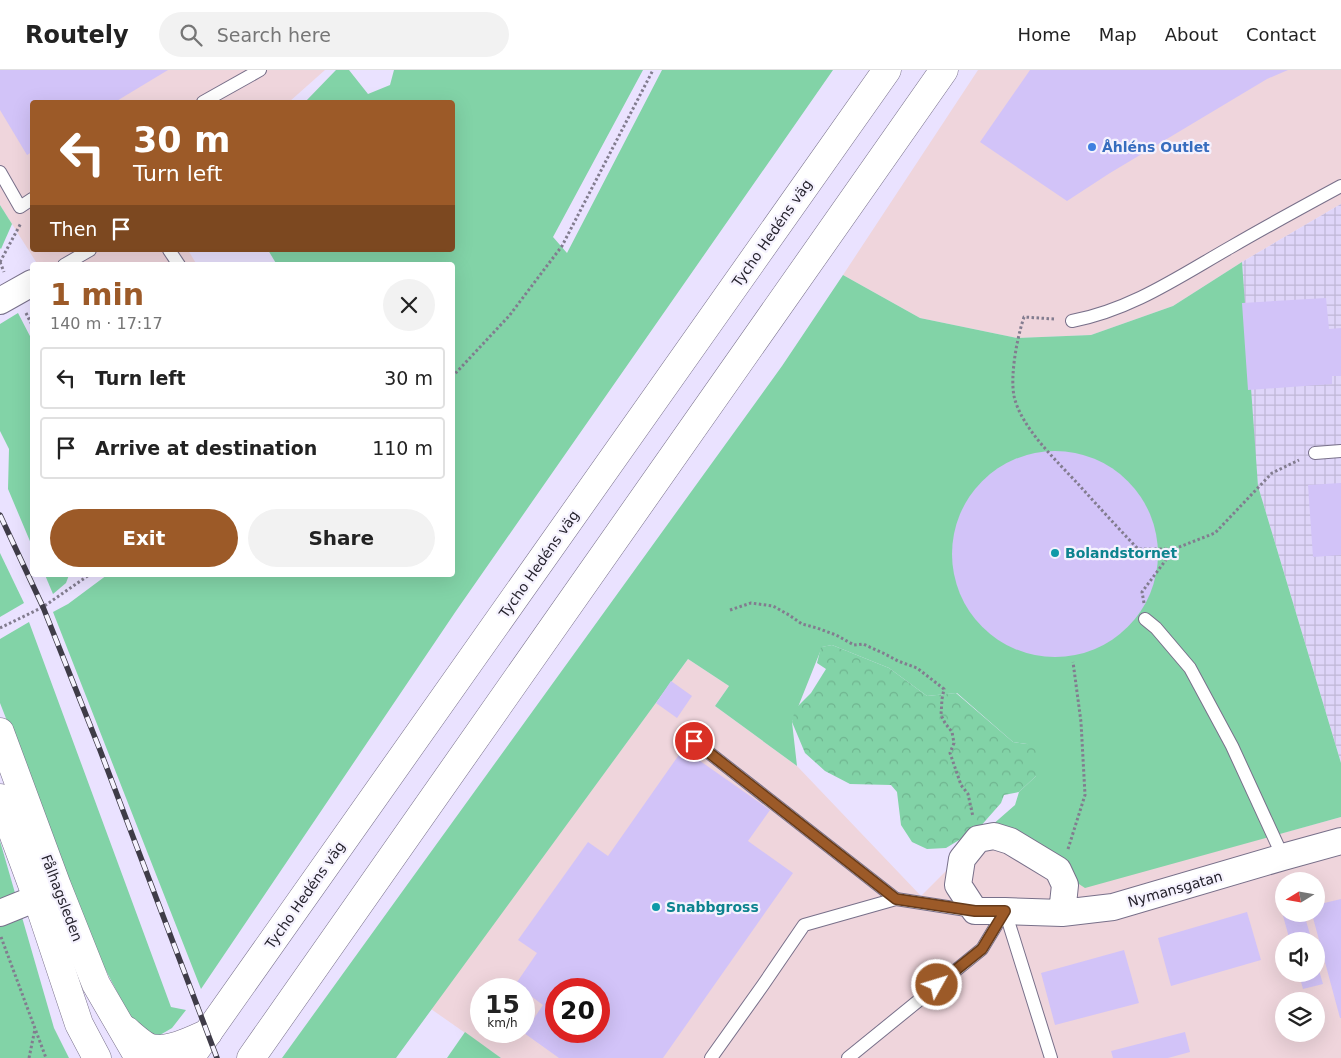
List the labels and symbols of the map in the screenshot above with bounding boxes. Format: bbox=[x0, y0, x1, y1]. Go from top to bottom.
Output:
place label: Åhléns Outlet bbox=[1102, 139, 1210, 155]
marker: Åhléns Outlet bbox=[1086, 141, 1098, 153]
street label: Tycho Hedéns väg bbox=[728, 176, 815, 291]
street label: Tycho Hedéns väg bbox=[495, 507, 582, 622]
place label: Bolandstornet bbox=[1065, 545, 1178, 561]
marker: Bolandstornet bbox=[1049, 547, 1061, 559]
pin bbox=[673, 720, 715, 762]
street label: Tycho Hedéns väg bbox=[261, 838, 348, 953]
street label: Fålhagsleden bbox=[38, 852, 86, 944]
street label: Nymansgatan bbox=[1126, 868, 1224, 910]
north arrow bbox=[1275, 872, 1325, 922]
place label: Snabbgross bbox=[666, 899, 759, 915]
marker: Snabbgross bbox=[650, 901, 662, 913]
position arrow bbox=[910, 958, 962, 1010]
speed limit sign: 20 bbox=[545, 978, 610, 1043]

